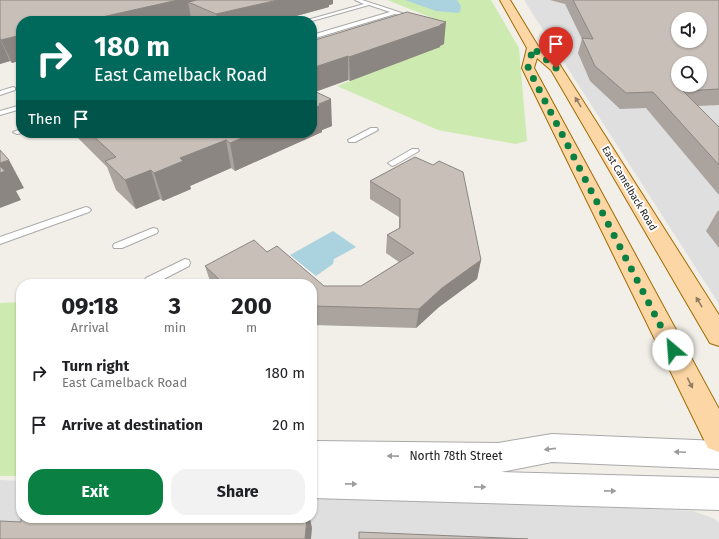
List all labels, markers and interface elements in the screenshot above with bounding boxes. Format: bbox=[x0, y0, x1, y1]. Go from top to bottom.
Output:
map controls bbox=[671, 12, 707, 92]
button: sound bbox=[671, 12, 707, 48]
pin bbox=[539, 27, 573, 68]
text: 180 m bbox=[94, 30, 170, 63]
icon: right bbox=[28, 32, 80, 84]
icon: arrive bbox=[545, 33, 567, 55]
button: search bbox=[671, 56, 707, 92]
text: East Camelback Road bbox=[94, 64, 267, 86]
one-way arrow bbox=[574, 96, 581, 108]
icon: arrive bbox=[70, 108, 92, 130]
text: Then bbox=[28, 110, 62, 128]
street label: East Camelback Road bbox=[599, 144, 659, 233]
text: 09:18 bbox=[61, 292, 118, 320]
text: 3 bbox=[169, 292, 181, 320]
text: 200 bbox=[231, 292, 272, 320]
one-way arrow bbox=[695, 297, 703, 307]
text: Arrival bbox=[71, 320, 109, 335]
text: min bbox=[164, 320, 186, 335]
text: m bbox=[246, 320, 257, 335]
position arrow bbox=[652, 329, 694, 371]
text: Turn right bbox=[62, 357, 129, 375]
icon: right bbox=[28, 362, 50, 384]
text: 180 m bbox=[265, 364, 305, 382]
text: East Camelback Road bbox=[62, 375, 187, 390]
one-way arrow bbox=[687, 377, 694, 389]
icon: arrive bbox=[28, 414, 50, 436]
text: Arrive at destination bbox=[62, 416, 203, 434]
text: 20 m bbox=[272, 416, 305, 434]
one-way arrow bbox=[544, 446, 556, 452]
street label: North 78th Street bbox=[409, 449, 503, 463]
one-way arrow bbox=[674, 449, 686, 456]
one-way arrow bbox=[387, 452, 399, 459]
button: Exit bbox=[28, 469, 163, 515]
button: Share bbox=[171, 469, 305, 515]
one-way arrow bbox=[345, 481, 358, 487]
one-way arrow bbox=[474, 484, 486, 491]
one-way arrow bbox=[604, 488, 617, 494]

